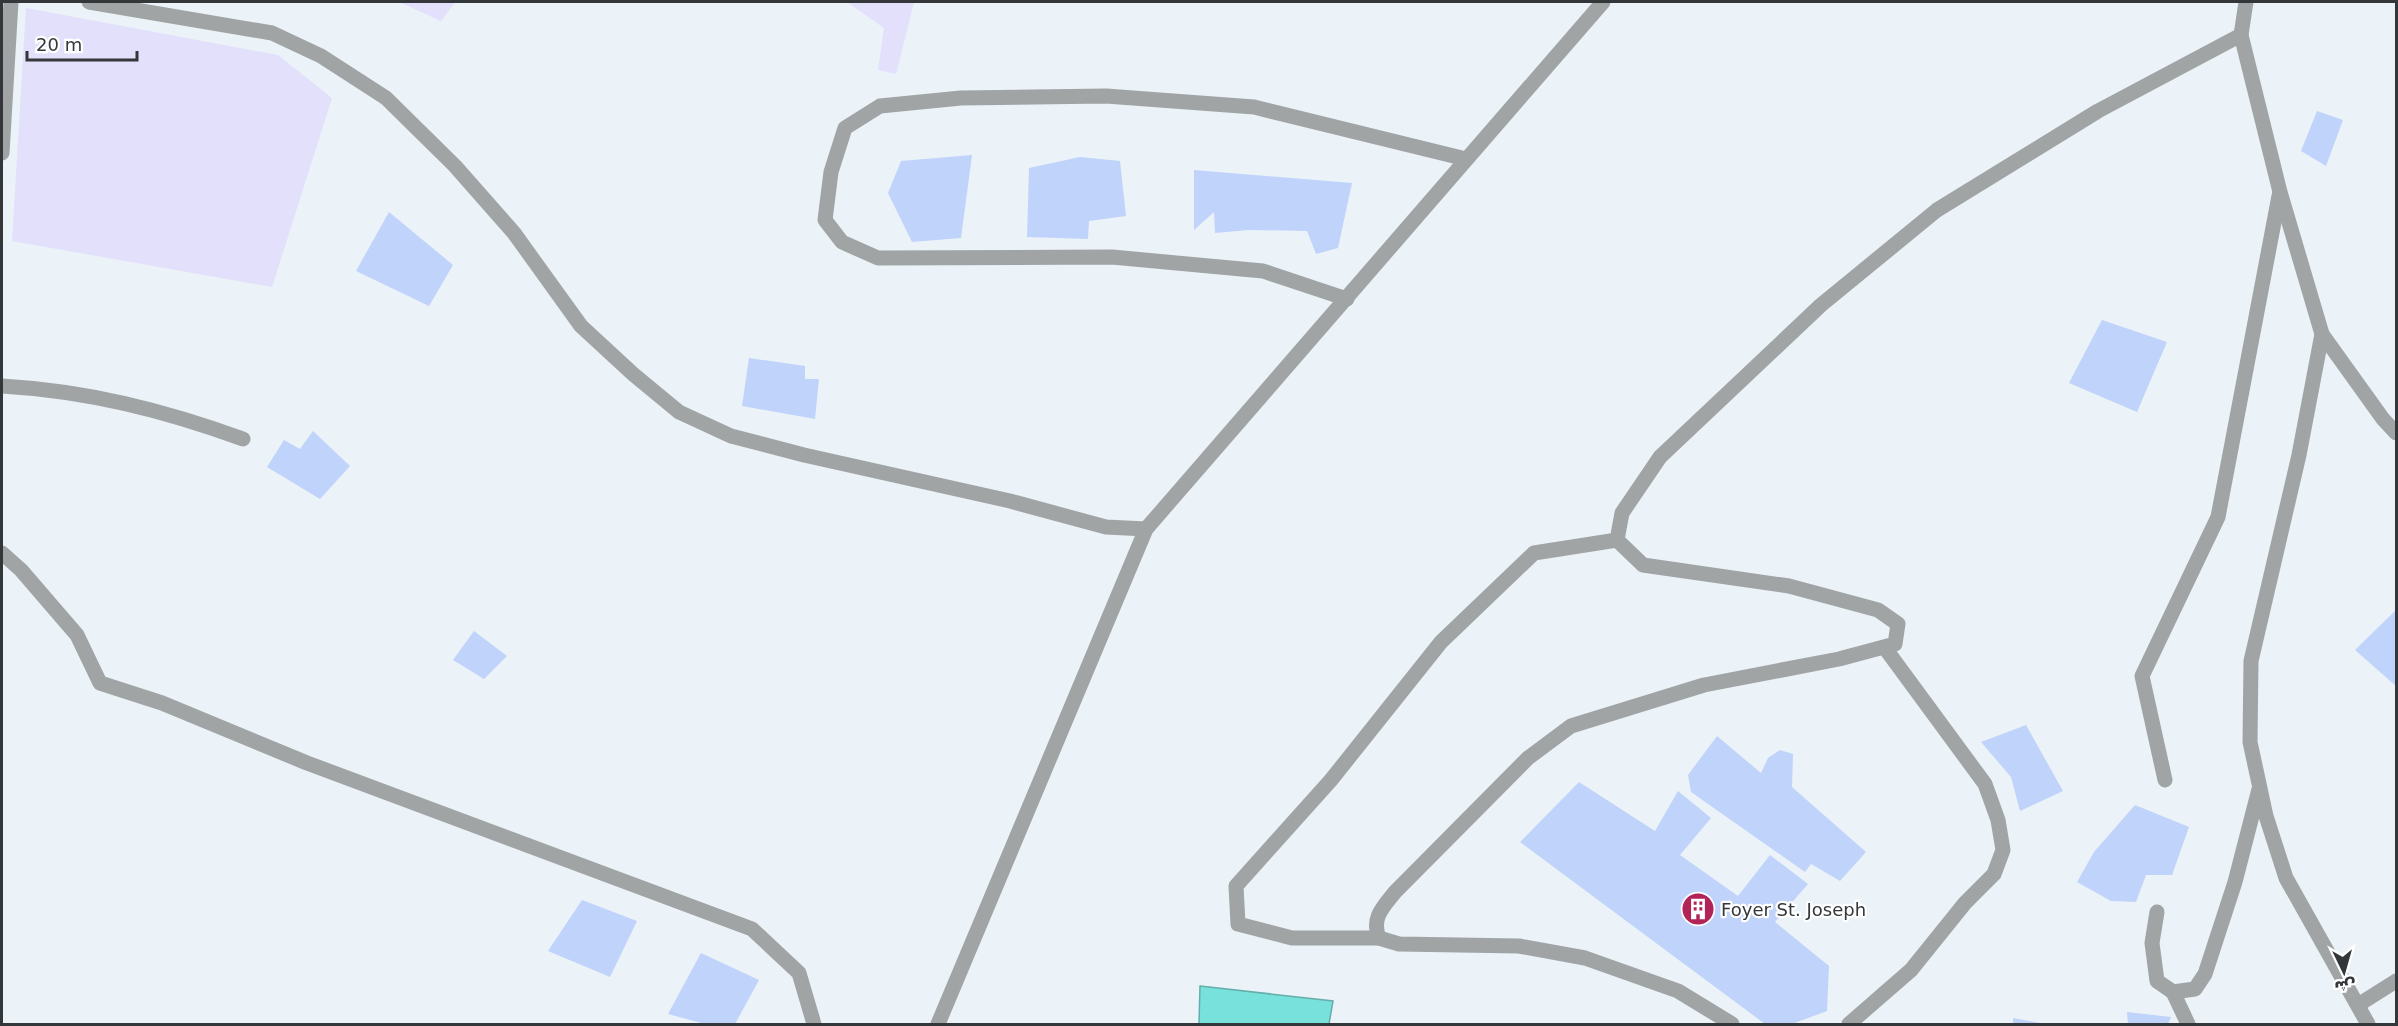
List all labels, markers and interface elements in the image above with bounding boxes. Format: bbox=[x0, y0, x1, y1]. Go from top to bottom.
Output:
scale bar bbox=[27, 24, 136, 62]
text: 20 m bbox=[36, 34, 82, 55]
building icon: Foyer St. Joseph bbox=[1680, 891, 1716, 927]
place label: Foyer St. Joseph bbox=[1721, 899, 1866, 920]
north arrow bbox=[2314, 942, 2374, 1002]
text: ش bbox=[2333, 976, 2357, 997]

